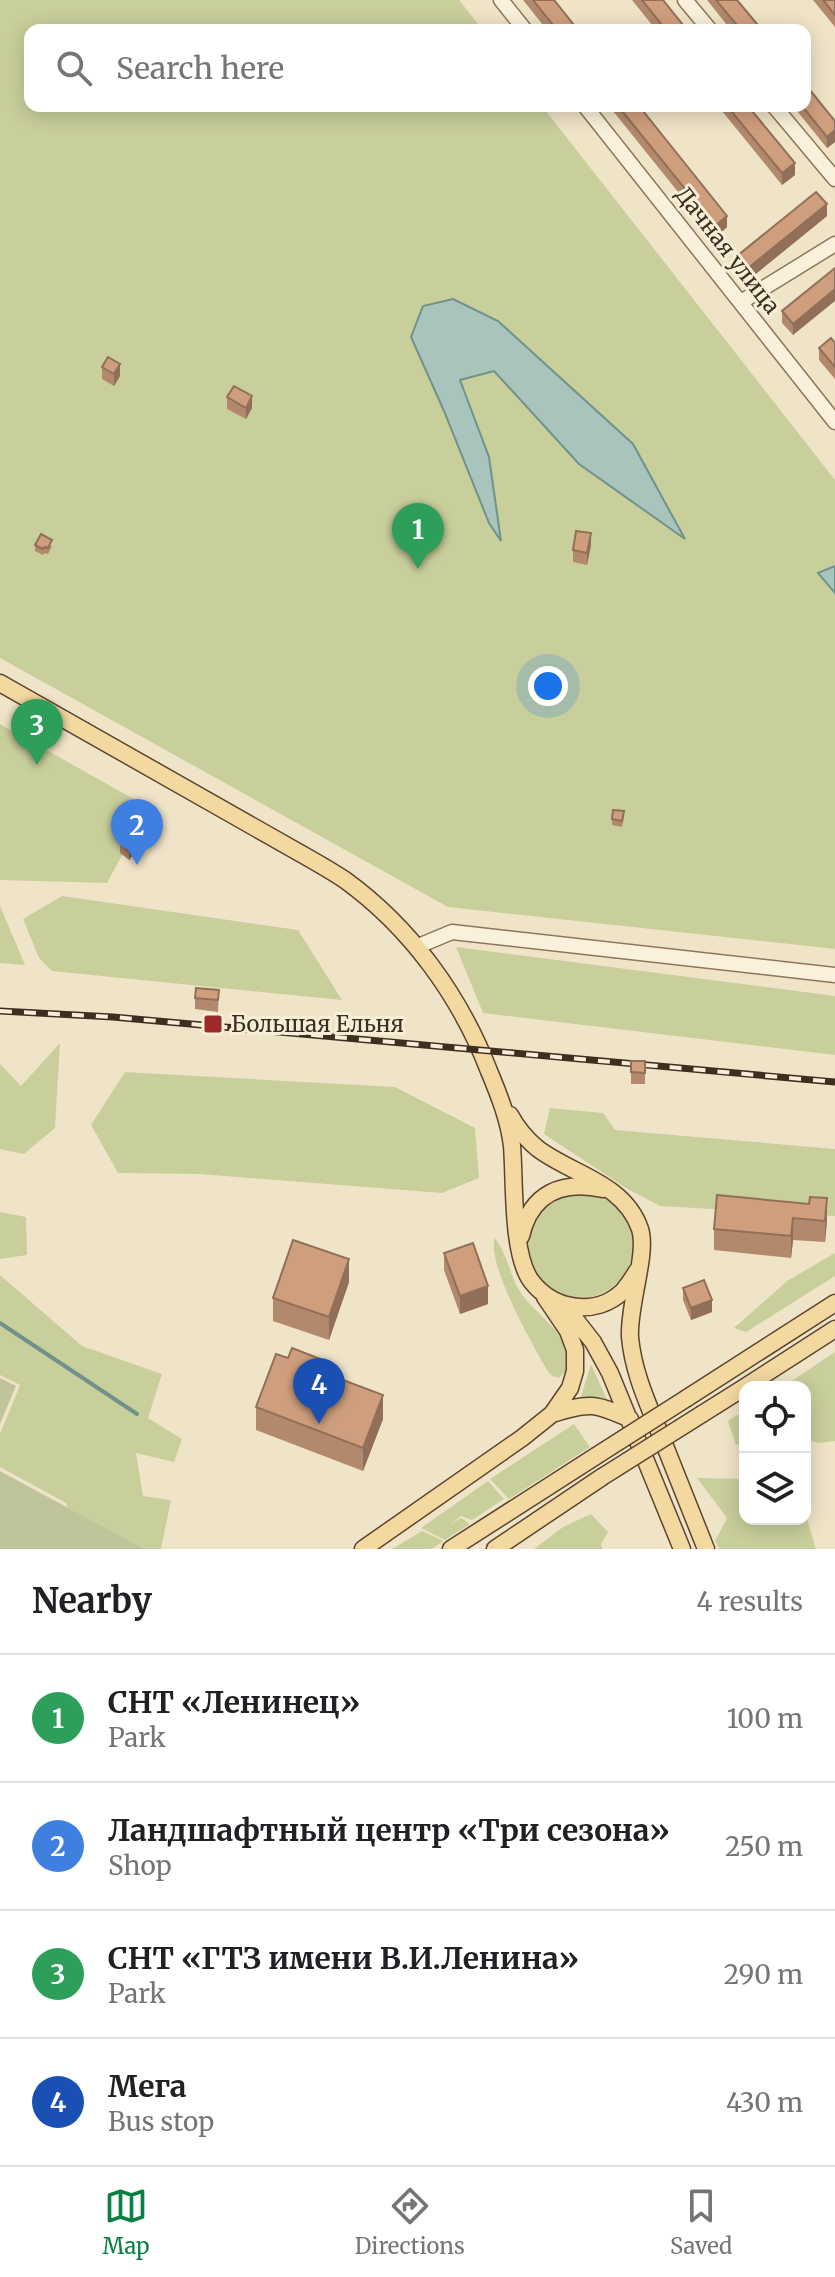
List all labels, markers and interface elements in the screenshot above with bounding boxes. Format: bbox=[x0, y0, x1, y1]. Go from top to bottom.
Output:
search box bbox=[24, 24, 811, 112]
icon: search bbox=[52, 46, 96, 90]
text: Search here bbox=[116, 49, 284, 87]
street label: Дачная улица bbox=[670, 181, 786, 319]
pin: 1 bbox=[392, 503, 444, 569]
your location bbox=[528, 666, 568, 706]
pin: 3 bbox=[11, 699, 63, 765]
pin: 2 bbox=[111, 799, 163, 865]
place label: Большая Ельня bbox=[231, 1010, 404, 1038]
marker: Большая Ельня bbox=[202, 1013, 224, 1035]
pin: 4 bbox=[293, 1358, 345, 1424]
map controls bbox=[739, 1381, 811, 1525]
button: locate bbox=[739, 1381, 811, 1453]
button: layers bbox=[739, 1453, 811, 1525]
text: Nearby bbox=[32, 1580, 152, 1622]
text: 4 results bbox=[696, 1585, 803, 1618]
text: СНТ «Ленинец» bbox=[108, 1683, 360, 1721]
text: 1 bbox=[52, 1702, 64, 1735]
text: 100 m bbox=[727, 1702, 803, 1735]
text: Park bbox=[108, 1721, 166, 1754]
text: Ландшафтный центр «Три сезона» bbox=[108, 1811, 670, 1849]
text: 2 bbox=[50, 1830, 66, 1863]
text: 250 m bbox=[725, 1830, 803, 1863]
text: Shop bbox=[108, 1849, 172, 1882]
text: СНТ «ГТЗ имени В.И.Ленина» bbox=[108, 1939, 579, 1977]
text: 3 bbox=[51, 1958, 65, 1991]
text: 290 m bbox=[724, 1958, 803, 1991]
text: Park bbox=[108, 1977, 166, 2010]
text: Мега bbox=[108, 2067, 186, 2105]
text: 4 bbox=[50, 2086, 66, 2119]
text: 430 m bbox=[726, 2086, 803, 2119]
text: Bus stop bbox=[108, 2105, 214, 2138]
tab: Map bbox=[103, 2184, 150, 2260]
tab: Directions bbox=[355, 2184, 465, 2260]
tab: Saved bbox=[670, 2184, 732, 2260]

